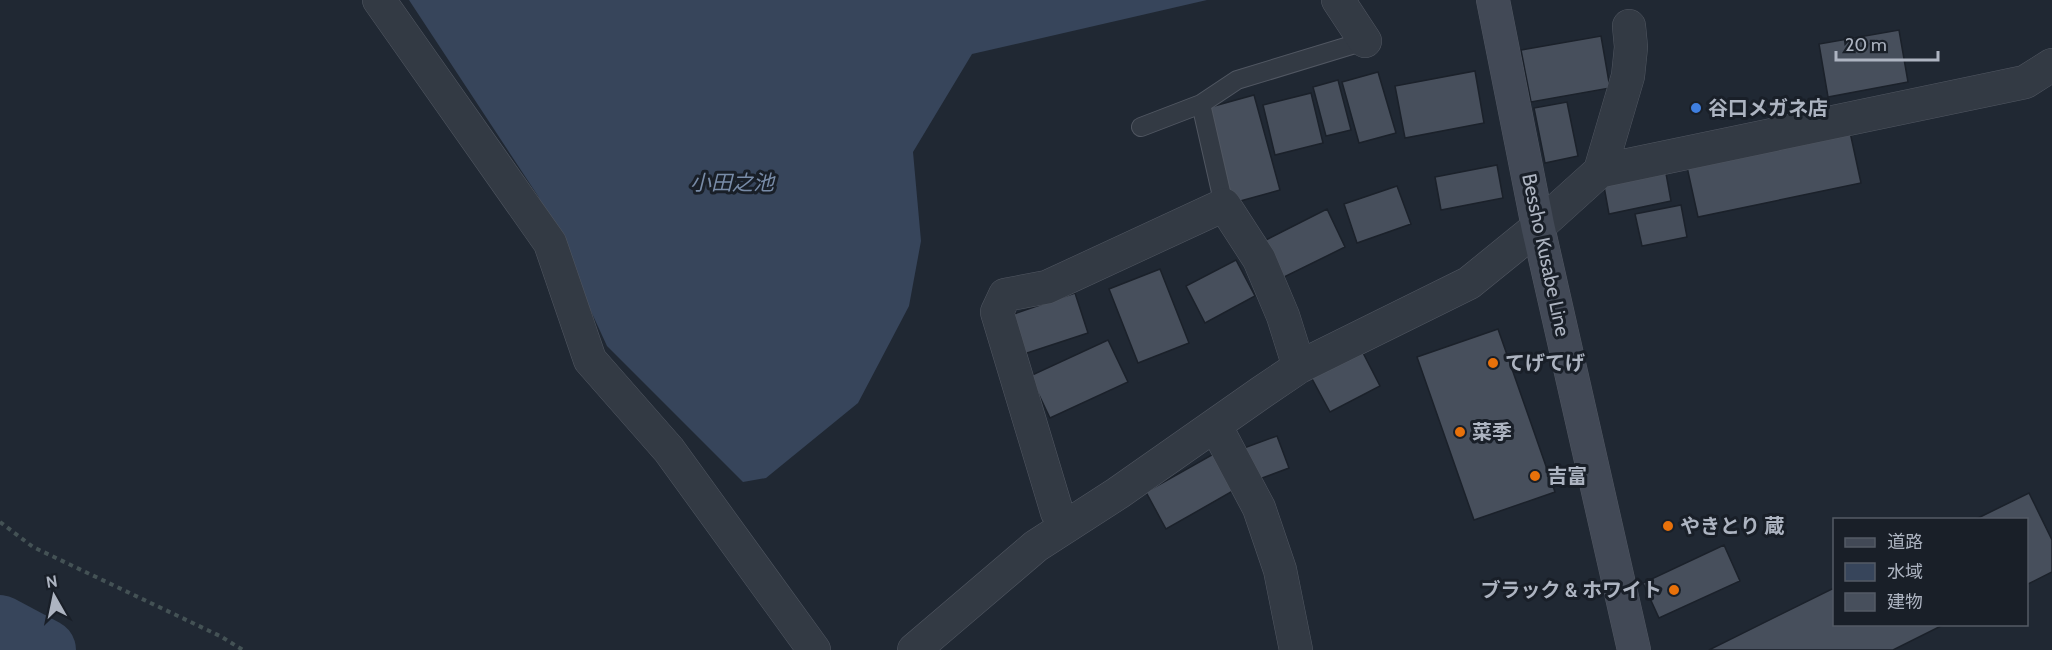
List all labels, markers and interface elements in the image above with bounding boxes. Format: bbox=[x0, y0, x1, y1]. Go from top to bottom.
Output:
scale bar bbox=[1836, 24, 1938, 62]
text: 20 m bbox=[1845, 34, 1887, 56]
place label: 谷口メガネ店 bbox=[1708, 96, 1828, 120]
marker: 谷口メガネ店 bbox=[1689, 101, 1703, 115]
water label: 小田之池 bbox=[690, 170, 776, 195]
street label: Bessho Kusabe Line bbox=[1517, 171, 1575, 339]
place label: てげてげ bbox=[1505, 351, 1585, 375]
marker: てげてげ bbox=[1486, 356, 1500, 370]
place label: 菜季 bbox=[1472, 420, 1512, 444]
marker: 菜季 bbox=[1453, 425, 1467, 439]
place label: 吉富 bbox=[1547, 464, 1587, 488]
marker: 吉富 bbox=[1528, 469, 1542, 483]
place label: やきとり 蔵 bbox=[1680, 514, 1785, 538]
legend bbox=[1833, 518, 2028, 626]
marker: やきとり 蔵 bbox=[1661, 519, 1675, 533]
text: 道路 bbox=[1887, 531, 1923, 553]
text: 水域 bbox=[1887, 561, 1923, 583]
north arrow bbox=[24, 566, 84, 626]
text: N bbox=[45, 571, 59, 592]
place label: ブラック & ホワイト bbox=[1480, 578, 1662, 602]
marker: ブラック & ホワイト bbox=[1667, 583, 1681, 597]
text: 建物 bbox=[1887, 591, 1923, 613]

